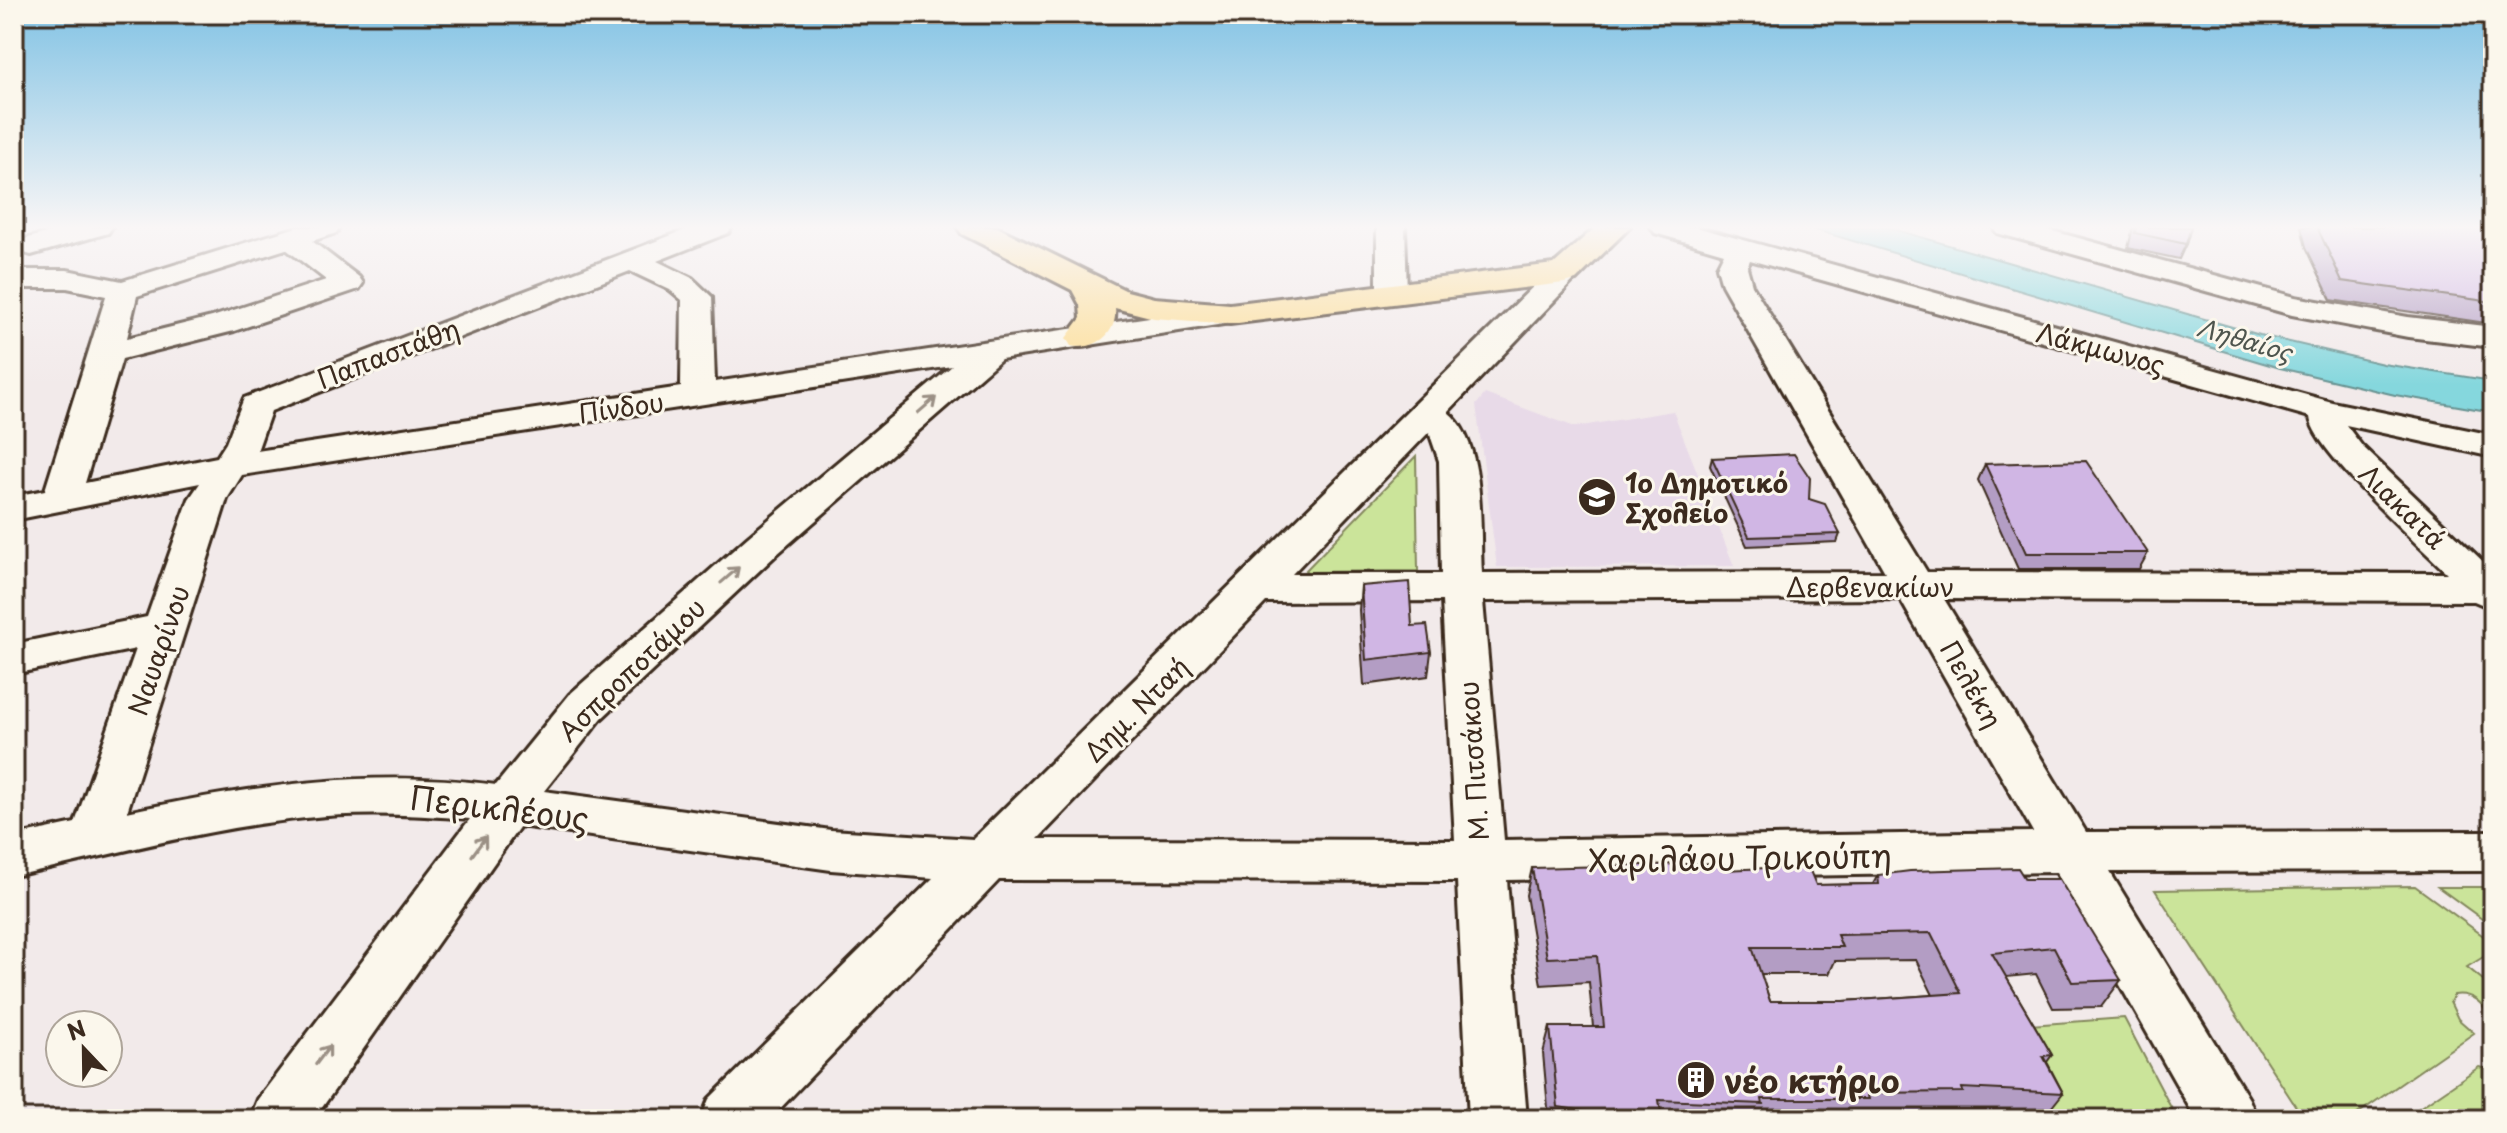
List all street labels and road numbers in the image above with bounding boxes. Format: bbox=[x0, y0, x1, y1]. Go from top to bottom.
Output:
street label: Παπαστάθη bbox=[311, 308, 465, 398]
street label: Λάκμωνος bbox=[2032, 312, 2170, 384]
street label: Πίνδου bbox=[576, 382, 666, 432]
street label: Λιακατά bbox=[2351, 454, 2456, 558]
street label: Δερβενακίων bbox=[1786, 567, 1954, 606]
street label: Ναυαρίνου bbox=[118, 580, 198, 720]
street label: Ασπροποτάμου bbox=[548, 588, 714, 750]
street label: Πελέκη bbox=[1931, 633, 2013, 735]
street label: Δημ. Νταή bbox=[1075, 648, 1197, 770]
street label: Μ. Πιτσάκου bbox=[1448, 680, 1498, 842]
street label: Περικλέους bbox=[406, 772, 592, 842]
street label: Χαριλάου Τρικούπη bbox=[1588, 830, 1892, 884]

